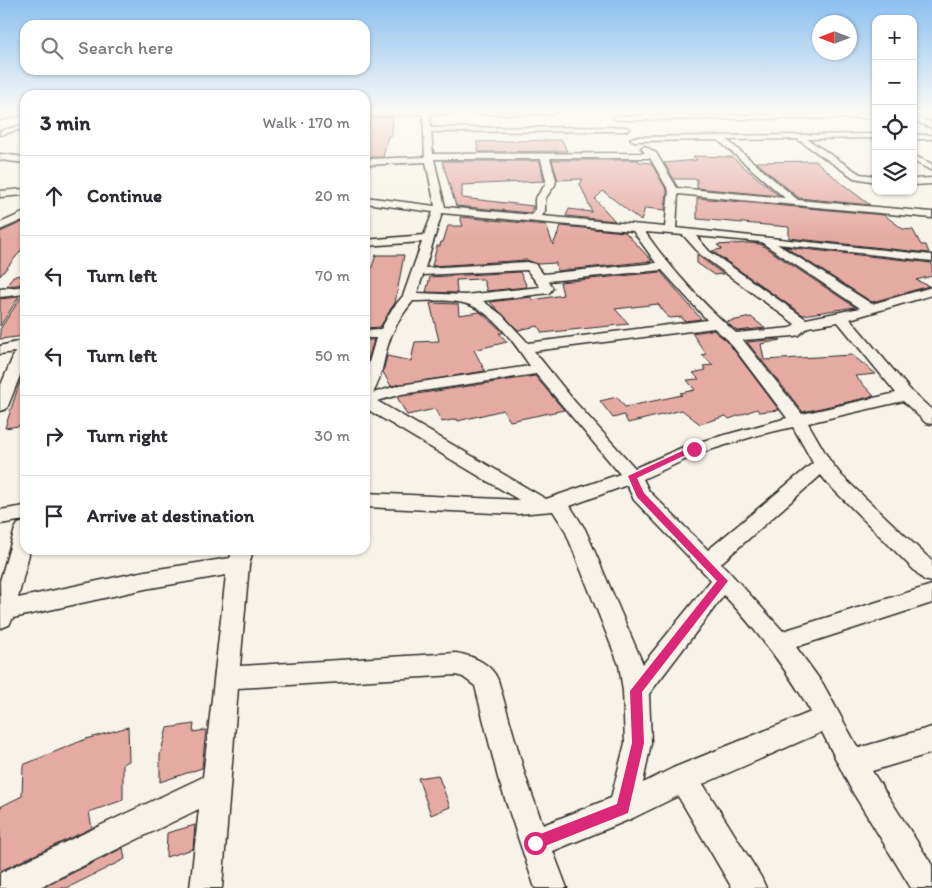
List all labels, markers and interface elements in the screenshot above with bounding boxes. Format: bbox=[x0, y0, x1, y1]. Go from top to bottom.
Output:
north arrow bbox=[812, 15, 857, 60]
map controls bbox=[872, 15, 917, 195]
button: + bbox=[872, 15, 917, 60]
search box bbox=[20, 20, 370, 75]
icon: search bbox=[38, 34, 66, 62]
text: Search here bbox=[78, 36, 173, 59]
button: − bbox=[872, 60, 917, 105]
button: locate bbox=[872, 105, 917, 150]
text: 3 min bbox=[40, 110, 90, 135]
text: Walk · 170 m bbox=[263, 113, 350, 132]
button: layers bbox=[872, 150, 917, 195]
icon: ahead bbox=[40, 182, 68, 210]
text: Continue bbox=[87, 184, 162, 207]
text: 20 m bbox=[315, 186, 350, 205]
icon: left bbox=[40, 262, 68, 290]
text: Turn left bbox=[87, 264, 157, 287]
text: 70 m bbox=[315, 266, 350, 285]
icon: left bbox=[40, 342, 68, 370]
text: Turn left bbox=[87, 344, 157, 367]
text: 50 m bbox=[315, 346, 350, 365]
icon: right bbox=[40, 422, 68, 450]
text: Turn right bbox=[87, 424, 168, 447]
text: 30 m bbox=[314, 426, 350, 445]
route end bbox=[683, 438, 706, 461]
icon: arrive bbox=[40, 502, 68, 530]
text: Arrive at destination bbox=[87, 504, 254, 527]
route start bbox=[524, 832, 547, 855]

